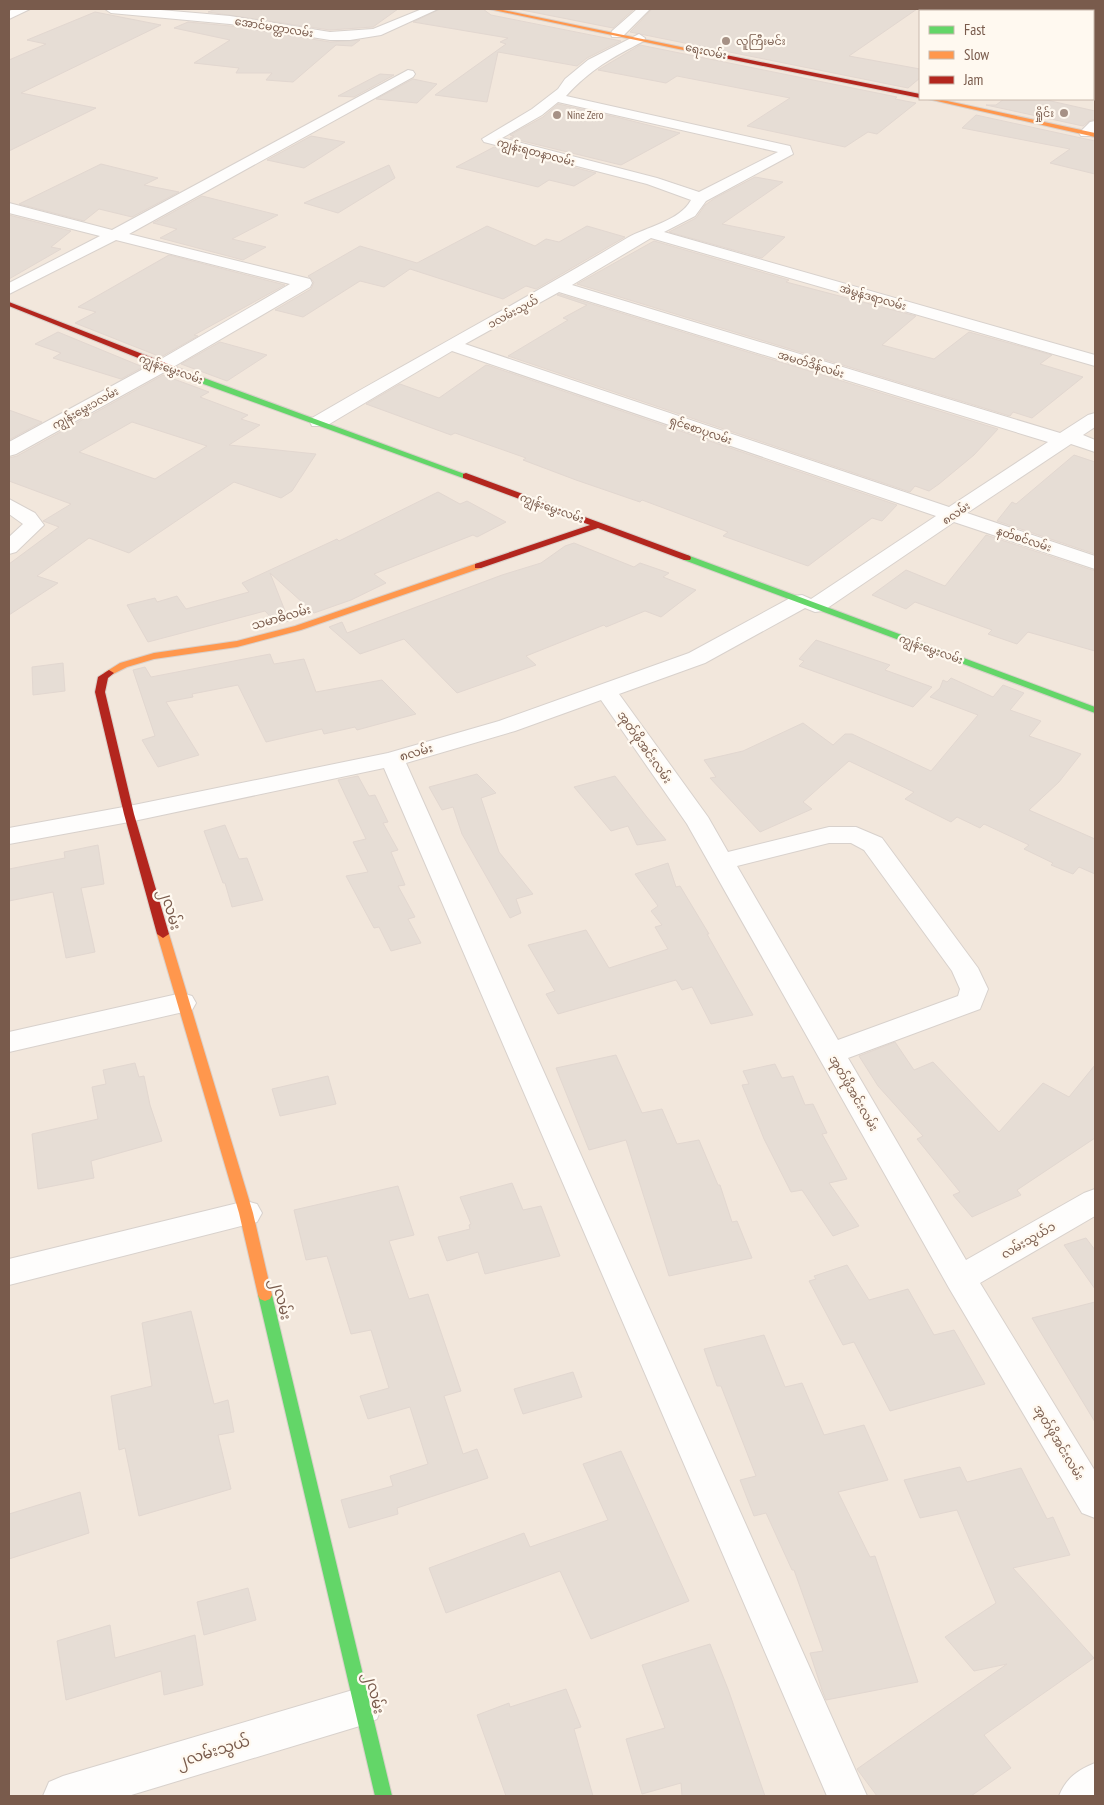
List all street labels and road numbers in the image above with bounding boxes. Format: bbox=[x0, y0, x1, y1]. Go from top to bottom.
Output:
street label: အောင်မတ္တာလမ်း bbox=[234, 14, 314, 42]
street label: ရေးလမ်း bbox=[684, 40, 728, 64]
street label: ကျွန်းရတနာလမ်း bbox=[495, 135, 577, 172]
street label: အဲမွန်ဒရာလမ်း bbox=[837, 281, 908, 315]
street label: ၁လမ်းသွယ် bbox=[485, 293, 542, 333]
street label: အမတ်ဒိန်လမ်း bbox=[776, 347, 846, 383]
street label: ကျွန်းမွှေးလမ်း bbox=[136, 351, 205, 390]
street label: ကျွန်းမွှေး၁လမ်း bbox=[49, 384, 122, 435]
street label: ရှင်စောပုလမ်း bbox=[667, 413, 734, 449]
street label: ကျွန်းမွှေးလမ်း bbox=[517, 490, 586, 529]
street label: ၈လမ်း bbox=[939, 498, 973, 527]
street label: နတ်စင်လမ်း bbox=[994, 524, 1053, 556]
street label: သမာဓိလမ်း bbox=[249, 600, 312, 633]
street label: ကျွန်းမွှေးလမ်း bbox=[896, 631, 965, 670]
street label: အုတ်ဖိုအင်းလမ်း bbox=[612, 707, 676, 788]
street label: ၈လမ်း bbox=[398, 739, 434, 764]
street label: ၂လမ်း bbox=[153, 886, 186, 933]
street label: အုတ်ဖိုအင်းလမ်း bbox=[824, 1052, 883, 1135]
street label: လမ်းသွယ်၁ bbox=[998, 1218, 1059, 1264]
street label: ၂လမ်း bbox=[265, 1276, 296, 1322]
street label: အုတ်ဖိုအင်းလမ်း bbox=[1028, 1401, 1088, 1484]
street label: ၂လမ်း bbox=[358, 1670, 389, 1716]
street label: ၂လမ်းသွယ် bbox=[174, 1731, 253, 1774]

